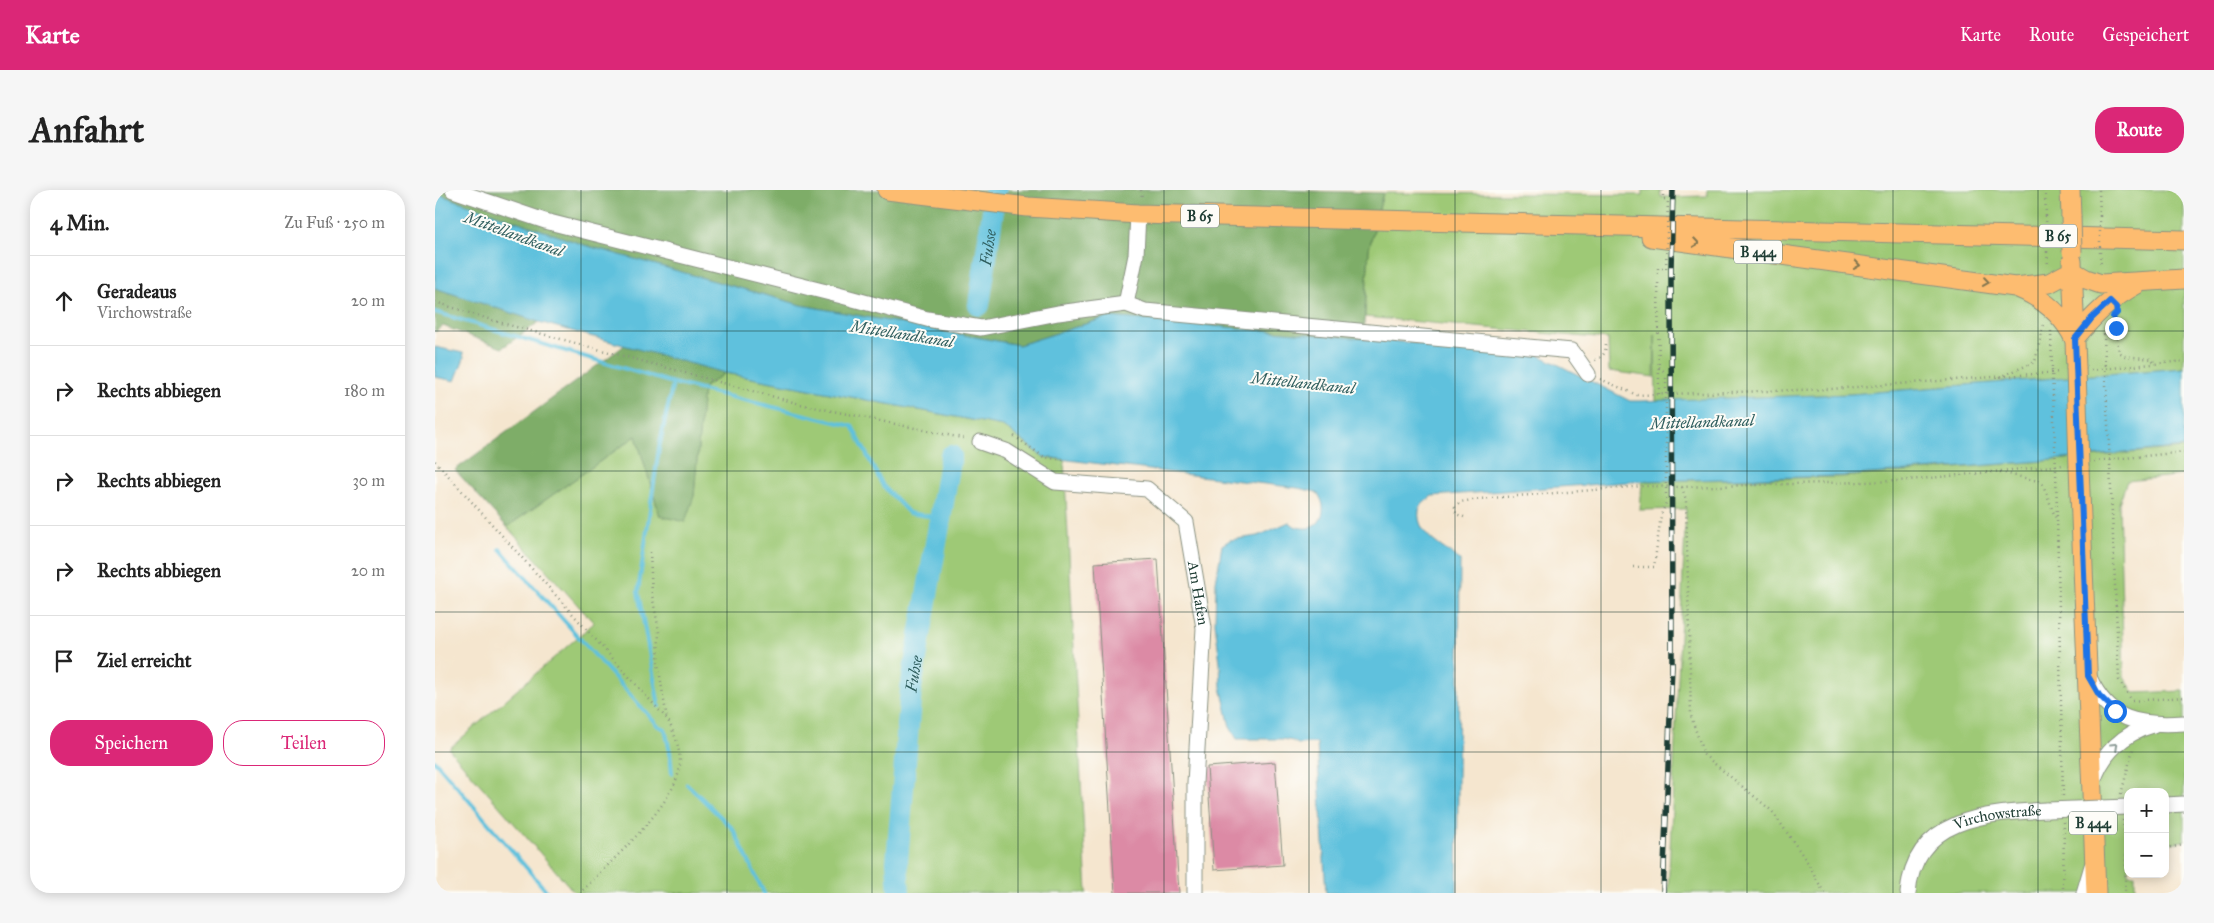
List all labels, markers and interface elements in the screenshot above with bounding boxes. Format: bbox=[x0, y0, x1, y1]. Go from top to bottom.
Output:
text: Karte bbox=[25, 20, 80, 50]
text: Karte bbox=[1960, 24, 2001, 46]
text: Route bbox=[2029, 24, 2074, 46]
text: Gespeichert bbox=[2102, 24, 2189, 46]
button: Route bbox=[2095, 107, 2184, 153]
text: Anfahrt bbox=[30, 109, 144, 152]
road number: B 65 bbox=[1181, 205, 1219, 228]
water label: Mittellandkanal bbox=[460, 207, 568, 261]
text: 4 Min. bbox=[50, 210, 109, 236]
text: Zu Fuß · 250 m bbox=[284, 213, 385, 232]
road number: B 65 bbox=[2039, 224, 2077, 248]
water label: Fuhse bbox=[975, 227, 1000, 268]
one-way arrow bbox=[1692, 237, 1700, 248]
road number: B 444 bbox=[1734, 241, 1782, 264]
one-way arrow bbox=[1853, 259, 1861, 270]
one-way arrow bbox=[1981, 277, 1990, 287]
text: Geradeaus bbox=[97, 280, 176, 303]
icon: ahead bbox=[50, 287, 78, 315]
text: 20 m bbox=[351, 291, 385, 310]
text: Virchowstraße bbox=[97, 303, 192, 322]
water label: Mittellandkanal bbox=[847, 316, 957, 352]
route end bbox=[2105, 317, 2128, 340]
water label: Mittellandkanal bbox=[1248, 368, 1357, 398]
icon: right bbox=[50, 377, 78, 405]
text: Rechts abbiegen bbox=[97, 379, 221, 402]
text: 180 m bbox=[344, 381, 385, 400]
water label: Mittellandkanal bbox=[1648, 411, 1756, 433]
icon: right bbox=[50, 467, 78, 495]
text: Rechts abbiegen bbox=[97, 469, 221, 492]
text: 30 m bbox=[352, 471, 385, 490]
icon: right bbox=[50, 557, 78, 585]
text: Rechts abbiegen bbox=[97, 559, 221, 582]
street label: Am Hafen bbox=[1184, 559, 1212, 626]
text: 20 m bbox=[351, 561, 385, 580]
icon: arrive bbox=[50, 647, 78, 675]
text: Ziel erreicht bbox=[97, 649, 191, 672]
water label: Fuhse bbox=[901, 653, 926, 694]
route start bbox=[2104, 700, 2127, 723]
button: Speichern bbox=[50, 720, 213, 766]
button: Teilen bbox=[223, 720, 385, 766]
one-way arrow bbox=[2109, 743, 2118, 752]
map controls bbox=[2124, 788, 2169, 878]
button: + bbox=[2124, 788, 2169, 833]
street label: Virchowstraße bbox=[1950, 801, 2042, 834]
road number: B 444 bbox=[2069, 812, 2117, 834]
button: − bbox=[2124, 833, 2169, 878]

